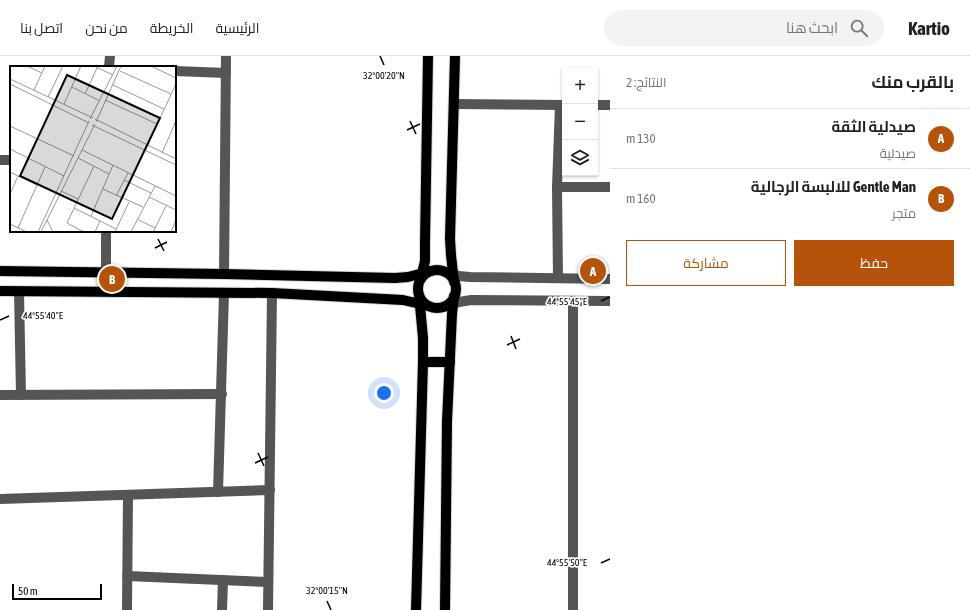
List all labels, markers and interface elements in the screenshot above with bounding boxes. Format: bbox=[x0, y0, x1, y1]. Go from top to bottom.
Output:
search box bbox=[604, 10, 884, 46]
icon: search bbox=[848, 17, 870, 39]
text: Kartio bbox=[908, 17, 950, 39]
text: ابحث هنا bbox=[786, 19, 838, 36]
text: اتصل بنا bbox=[20, 20, 63, 36]
text: من نحن bbox=[85, 20, 128, 36]
text: الخريطة bbox=[150, 20, 194, 36]
text: الرئيسية bbox=[216, 20, 259, 36]
inset map bbox=[10, 66, 176, 232]
map controls bbox=[562, 68, 598, 176]
button: + bbox=[562, 68, 598, 104]
text: 32°00'20"N bbox=[363, 70, 405, 81]
text: بالقرب منك bbox=[871, 72, 954, 92]
text: النتائج: 2 bbox=[626, 75, 666, 90]
button: − bbox=[562, 104, 598, 140]
text: صيدلية الثقة bbox=[831, 118, 916, 135]
text: 130 m bbox=[626, 131, 656, 146]
text: A bbox=[938, 131, 944, 146]
button: layers bbox=[562, 140, 598, 176]
text: صيدلية bbox=[880, 146, 916, 161]
text: Gentle Man للالبسة الرجالية bbox=[751, 178, 916, 195]
text: 160 m bbox=[626, 191, 656, 206]
text: B bbox=[938, 191, 944, 206]
text: متجر bbox=[892, 206, 916, 221]
button: مشاركة bbox=[626, 240, 786, 286]
button: حفظ bbox=[794, 240, 954, 286]
pin: A bbox=[580, 256, 606, 286]
pin: B bbox=[99, 264, 125, 294]
text: 44°55'45"E bbox=[547, 296, 588, 307]
text: 44°55'40"E bbox=[23, 310, 64, 321]
your location bbox=[374, 383, 394, 403]
text: 44°55'50"E bbox=[547, 557, 588, 568]
scale bar bbox=[12, 582, 102, 601]
text: 50 m bbox=[18, 585, 38, 597]
text: 32°00'15"N bbox=[306, 585, 348, 596]

